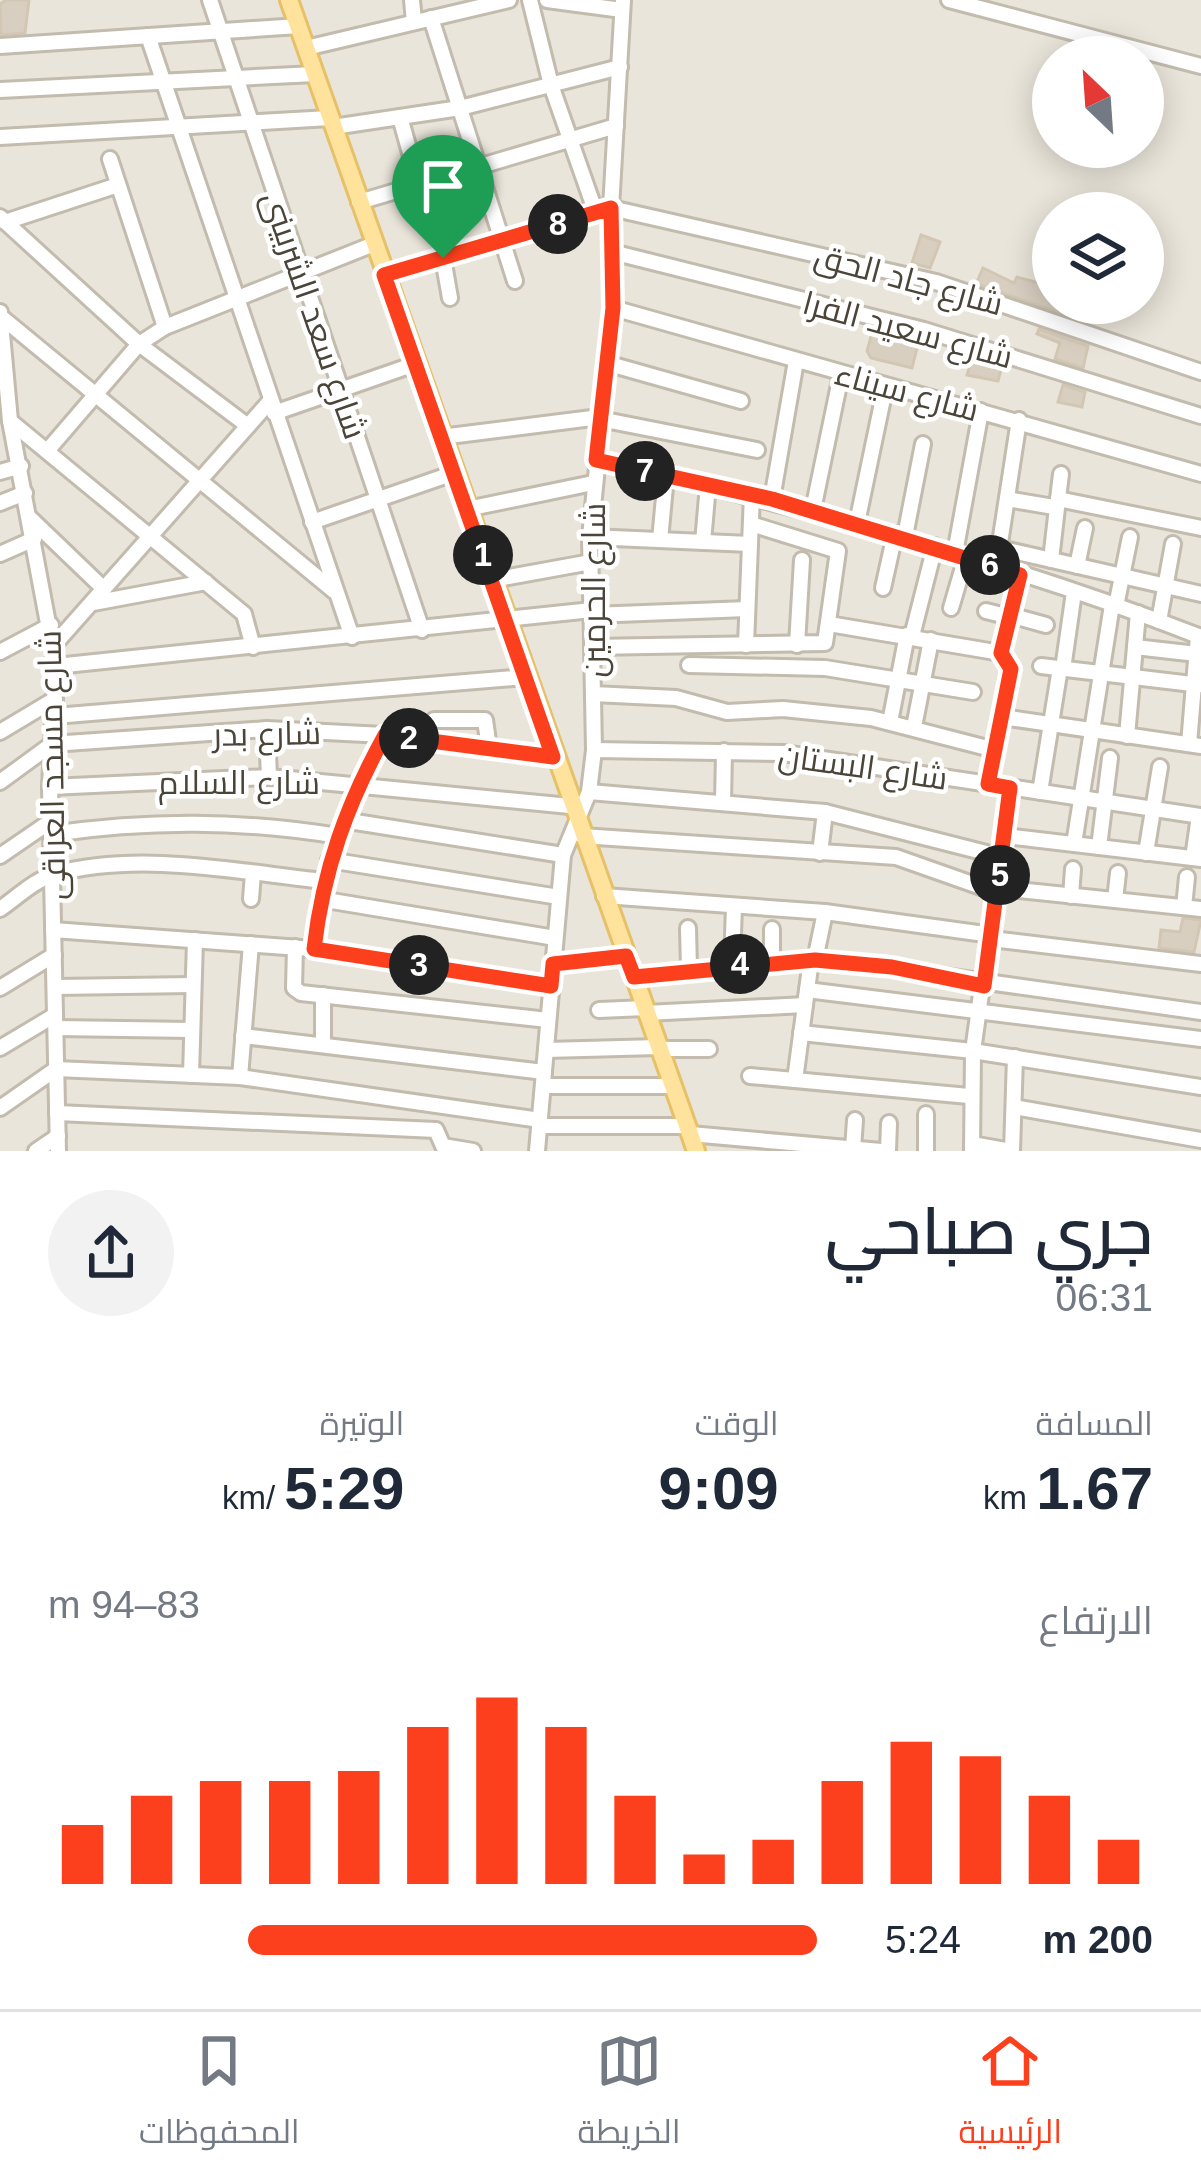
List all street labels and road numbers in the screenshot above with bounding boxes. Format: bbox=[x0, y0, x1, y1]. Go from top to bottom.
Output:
street label: شارع سعد الشربينى bbox=[251, 187, 374, 445]
street label: شارع جاد الحق bbox=[810, 237, 1007, 326]
street label: شارع سعيد الفرا bbox=[798, 284, 1017, 379]
street label: شارع سيناء bbox=[830, 355, 983, 432]
street label: شارع الحرمين bbox=[575, 503, 616, 677]
street label: شارع مسجد العراقى bbox=[31, 630, 76, 900]
street label: شارع بدر bbox=[211, 714, 322, 757]
street label: شارع البستان bbox=[775, 736, 950, 801]
street label: شارع السلام bbox=[158, 764, 320, 805]

